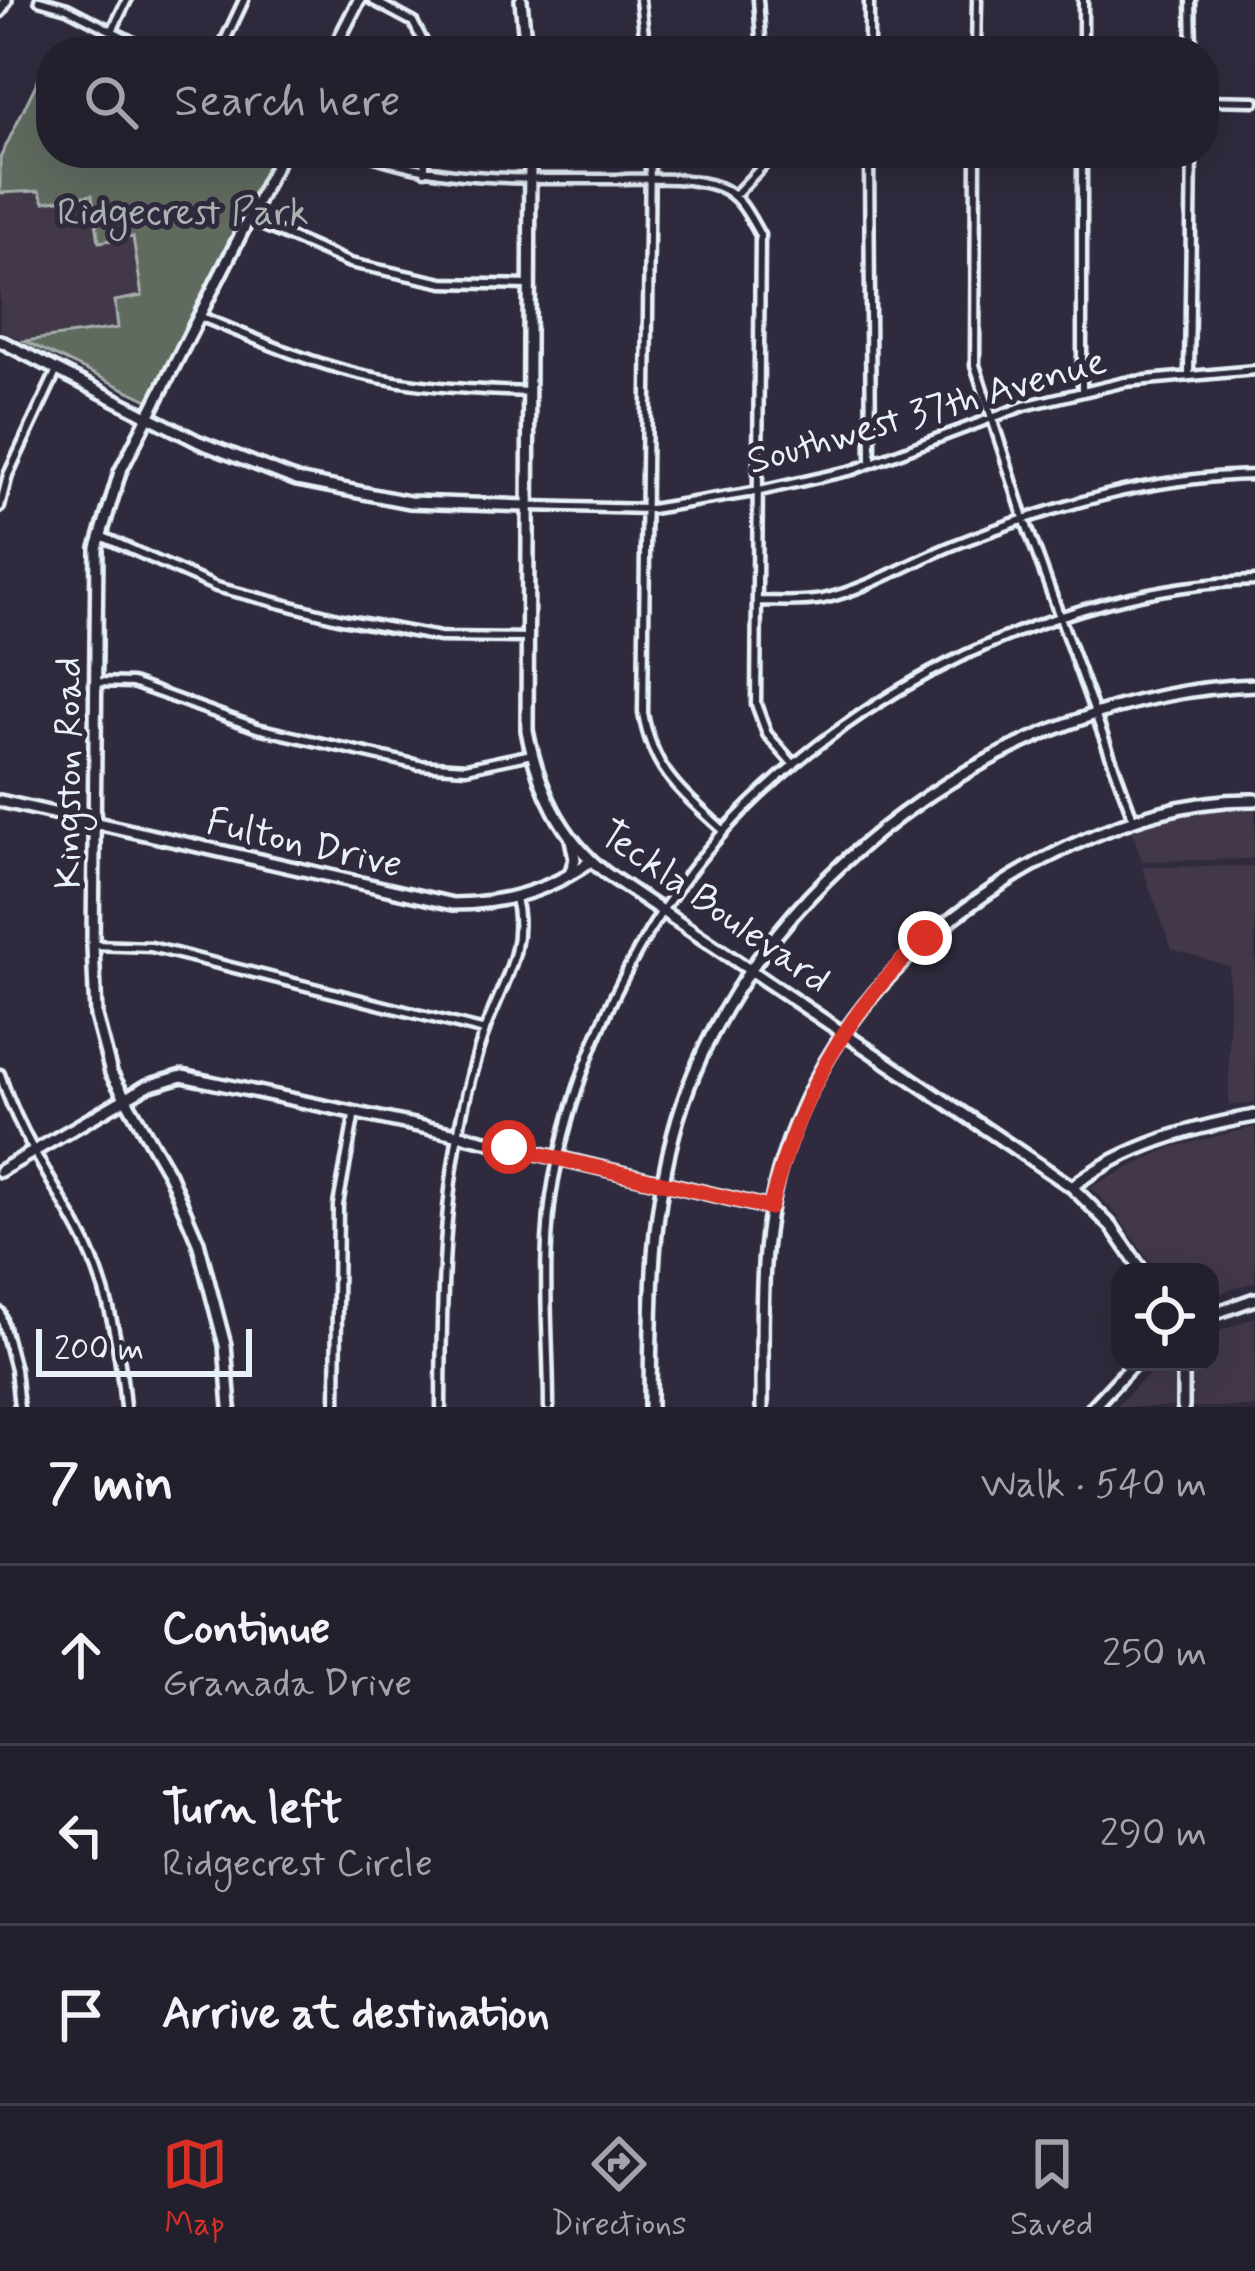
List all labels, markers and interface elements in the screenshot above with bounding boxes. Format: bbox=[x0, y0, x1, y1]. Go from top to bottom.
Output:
search box bbox=[36, 36, 1219, 168]
icon: search bbox=[78, 69, 144, 135]
text: Search here bbox=[174, 73, 401, 132]
park label: Ridgecrest Park bbox=[57, 188, 309, 242]
street label: Southwest 37th Avenue bbox=[742, 337, 1112, 488]
street label: Kingston Road bbox=[44, 657, 98, 889]
street label: Fulton Drive bbox=[201, 797, 407, 892]
street label: Teckla Boulevard bbox=[588, 809, 840, 1007]
route end bbox=[898, 911, 952, 965]
route start bbox=[482, 1120, 536, 1174]
map controls bbox=[1111, 1263, 1219, 1371]
button: locate bbox=[1111, 1263, 1219, 1371]
scale bar bbox=[36, 1323, 252, 1376]
text: 200 m bbox=[54, 1328, 144, 1372]
text: 7 min bbox=[48, 1452, 174, 1518]
text: Walk · 540 m bbox=[981, 1460, 1207, 1511]
text: Continue bbox=[162, 1600, 330, 1659]
icon: ahead bbox=[48, 1622, 114, 1688]
text: 250 m bbox=[1102, 1629, 1207, 1680]
text: Granada Drive bbox=[162, 1659, 412, 1710]
text: Turn left bbox=[162, 1780, 342, 1839]
icon: left bbox=[48, 1802, 114, 1868]
text: 290 m bbox=[1100, 1809, 1207, 1860]
text: Ridgecrest Circle bbox=[162, 1839, 433, 1890]
icon: arrive bbox=[48, 1982, 114, 2048]
text: Arrive at destination bbox=[162, 1985, 550, 2044]
tab: Map bbox=[162, 2131, 228, 2247]
tab: Directions bbox=[551, 2131, 687, 2247]
tab: Saved bbox=[1010, 2131, 1093, 2247]

